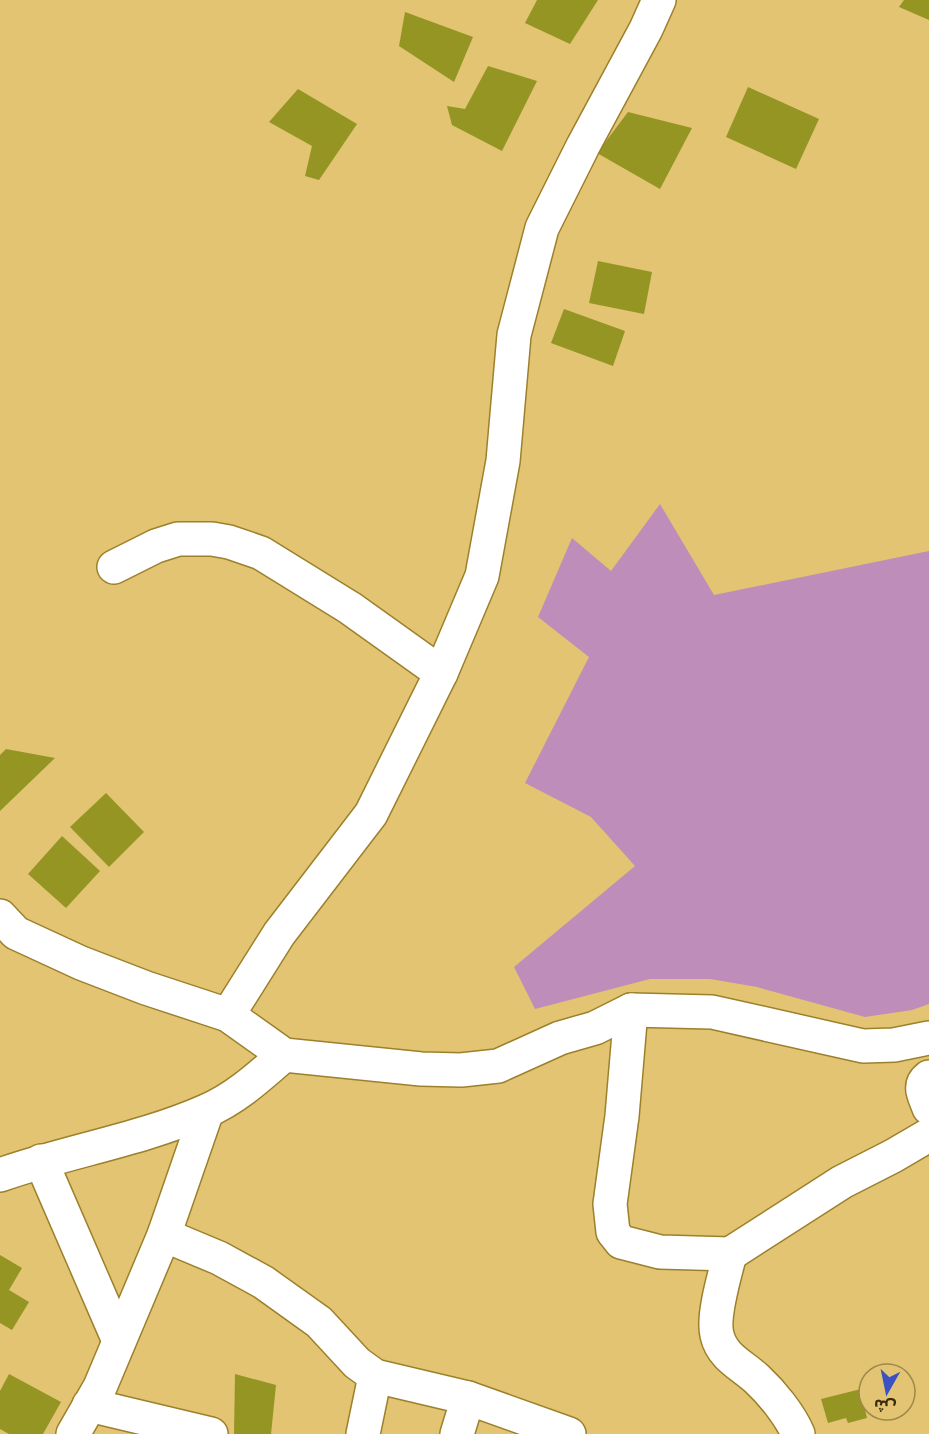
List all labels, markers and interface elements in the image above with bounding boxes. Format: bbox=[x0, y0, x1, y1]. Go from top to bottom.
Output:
north arrow bbox=[857, 1362, 917, 1422]
text: ش bbox=[872, 1394, 897, 1419]

